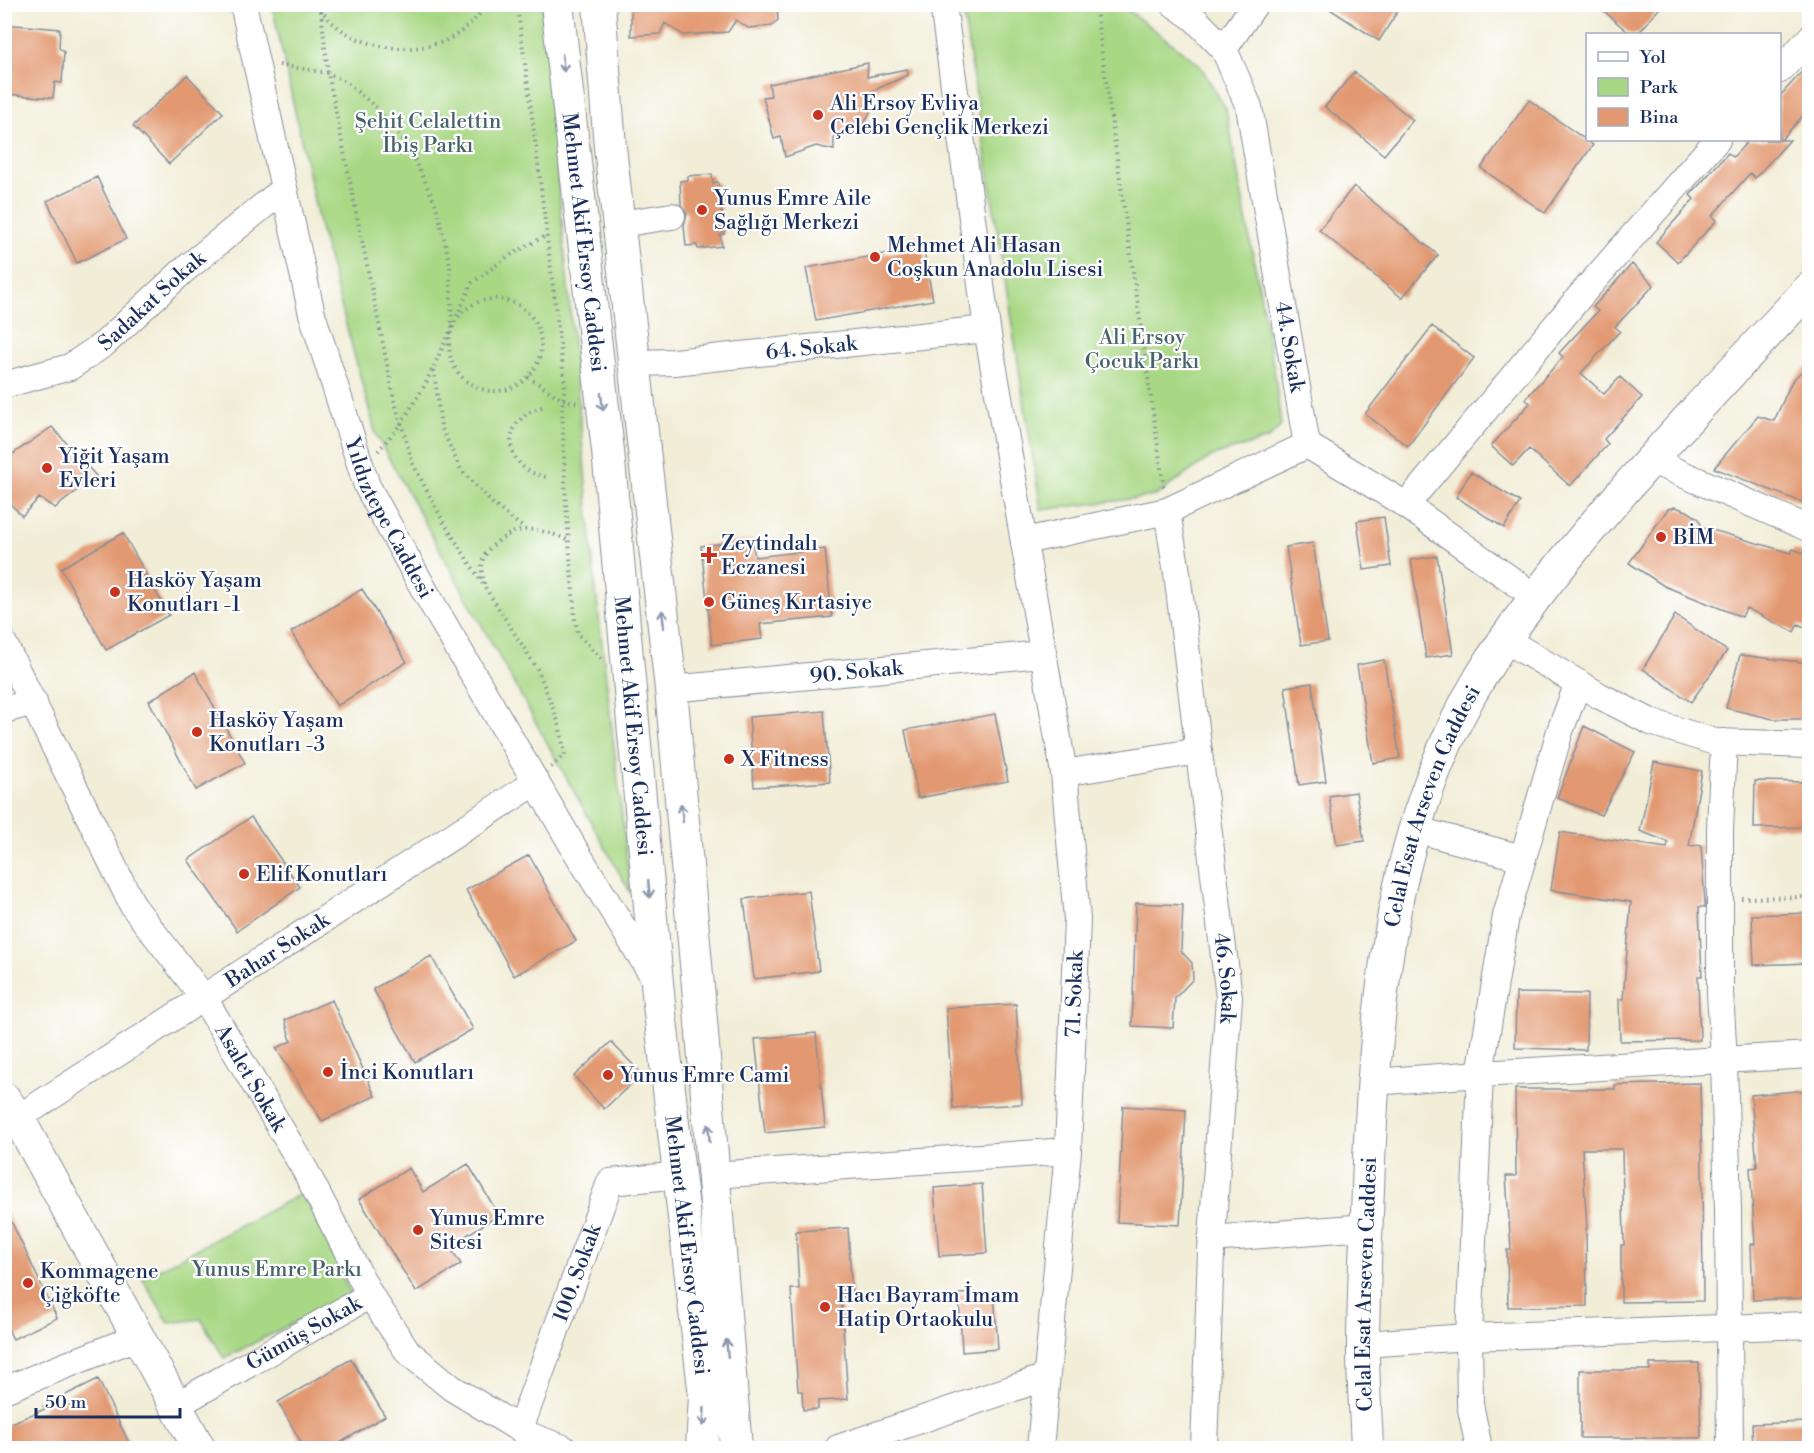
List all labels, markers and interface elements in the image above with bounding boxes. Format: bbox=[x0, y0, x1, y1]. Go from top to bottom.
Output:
legend bbox=[1586, 33, 1781, 141]
text: Yol bbox=[1639, 46, 1667, 69]
one-way arrow bbox=[558, 52, 569, 72]
text: Park bbox=[1640, 76, 1679, 99]
place label: Ali Ersoy Evliya Çelebi Gençlik Merkezi bbox=[829, 91, 1049, 141]
text: Bina bbox=[1639, 106, 1679, 129]
marker: Ali Ersoy Evliya Çelebi Gençlik Merkezi bbox=[811, 108, 825, 122]
park label: Şehit Celalettin İbiş Parkı bbox=[355, 109, 502, 159]
street label: Mehmet Akif Ersoy Caddesi bbox=[555, 111, 611, 374]
place label: Yunus Emre Aile Sağlığı Merkezi bbox=[713, 186, 871, 236]
marker: Yunus Emre Aile Sağlığı Merkezi bbox=[695, 203, 709, 217]
place label: Mehmet Ali Hasan Coşkun Anadolu Lisesi bbox=[887, 233, 1103, 283]
street label: Sadakat Sokak bbox=[93, 245, 212, 357]
marker: Mehmet Ali Hasan Coşkun Anadolu Lisesi bbox=[868, 250, 882, 264]
street label: 44. Sokak bbox=[1269, 300, 1310, 395]
park label: Ali Ersoy Çocuk Parkı bbox=[1085, 325, 1199, 375]
street label: 64. Sokak bbox=[764, 331, 859, 366]
one-way arrow bbox=[597, 392, 608, 412]
street label: Yıldıztepe Caddesi bbox=[338, 433, 438, 603]
place label: Yiğit Yaşam Evleri bbox=[58, 444, 170, 494]
marker: Yiğit Yaşam Evleri bbox=[40, 461, 54, 475]
place label: BİM bbox=[1672, 523, 1715, 551]
marker: BİM bbox=[1654, 530, 1668, 544]
place label: Zeytindalı Eczanesi bbox=[721, 531, 818, 581]
marker: Zeytindalı Eczanesi bbox=[702, 548, 716, 562]
place label: Hasköy Yaşam Konutları -1 bbox=[127, 568, 262, 618]
marker: Hasköy Yaşam Konutları -1 bbox=[108, 585, 122, 599]
place label: Güneş Kırtasiye bbox=[721, 590, 872, 616]
street label: Mehmet Akif Ersoy Caddesi bbox=[607, 595, 657, 857]
marker: Güneş Kırtasiye bbox=[702, 595, 716, 609]
one-way arrow bbox=[657, 610, 668, 630]
street label: 90. Sokak bbox=[809, 655, 905, 690]
street label: Celal Esat Arseven Caddesi bbox=[1380, 681, 1487, 930]
place label: Hasköy Yaşam Konutları -3 bbox=[209, 708, 344, 758]
marker: Hasköy Yaşam Konutları -3 bbox=[190, 725, 204, 739]
place label: X Fitness bbox=[740, 747, 829, 773]
marker: X Fitness bbox=[722, 752, 736, 766]
one-way arrow bbox=[676, 804, 687, 824]
place label: Elif Konutları bbox=[256, 862, 388, 888]
marker: Elif Konutları bbox=[237, 867, 251, 881]
one-way arrow bbox=[644, 879, 655, 899]
street label: Bahar Sokak bbox=[220, 907, 336, 995]
street label: 46. Sokak bbox=[1207, 931, 1242, 1026]
street label: 71. Sokak bbox=[1060, 949, 1090, 1038]
street label: Asalet Sokak bbox=[208, 1019, 292, 1138]
place label: İnci Konutları bbox=[340, 1058, 474, 1086]
place label: Yunus Emre Cami bbox=[619, 1063, 790, 1089]
marker: İnci Konutları bbox=[321, 1065, 335, 1079]
marker: Yunus Emre Cami bbox=[601, 1068, 615, 1082]
street label: Mehmet Akif Ersoy Caddesi bbox=[658, 1114, 714, 1376]
one-way arrow bbox=[704, 1124, 715, 1144]
street label: Celal Esat Arseven Caddesi bbox=[1351, 1156, 1383, 1412]
place label: Yunus Emre Sitesi bbox=[429, 1206, 545, 1256]
street label: 100. Sokak bbox=[548, 1220, 608, 1326]
marker: Yunus Emre Sitesi bbox=[411, 1223, 425, 1237]
park label: Yunus Emre Parkı bbox=[191, 1257, 362, 1283]
place label: Kommagene Çiğköfte bbox=[40, 1259, 159, 1309]
marker: Kommagene Çiğköfte bbox=[21, 1276, 35, 1290]
place label: Hacı Bayram İmam Hatip Ortaokulu bbox=[837, 1281, 1019, 1333]
street label: Gümüş Sokak bbox=[242, 1290, 367, 1377]
marker: Hacı Bayram İmam Hatip Ortaokulu bbox=[818, 1300, 832, 1314]
one-way arrow bbox=[722, 1339, 733, 1359]
scale bar bbox=[36, 1381, 180, 1419]
text: 50 m bbox=[45, 1391, 87, 1414]
one-way arrow bbox=[698, 1407, 709, 1427]

